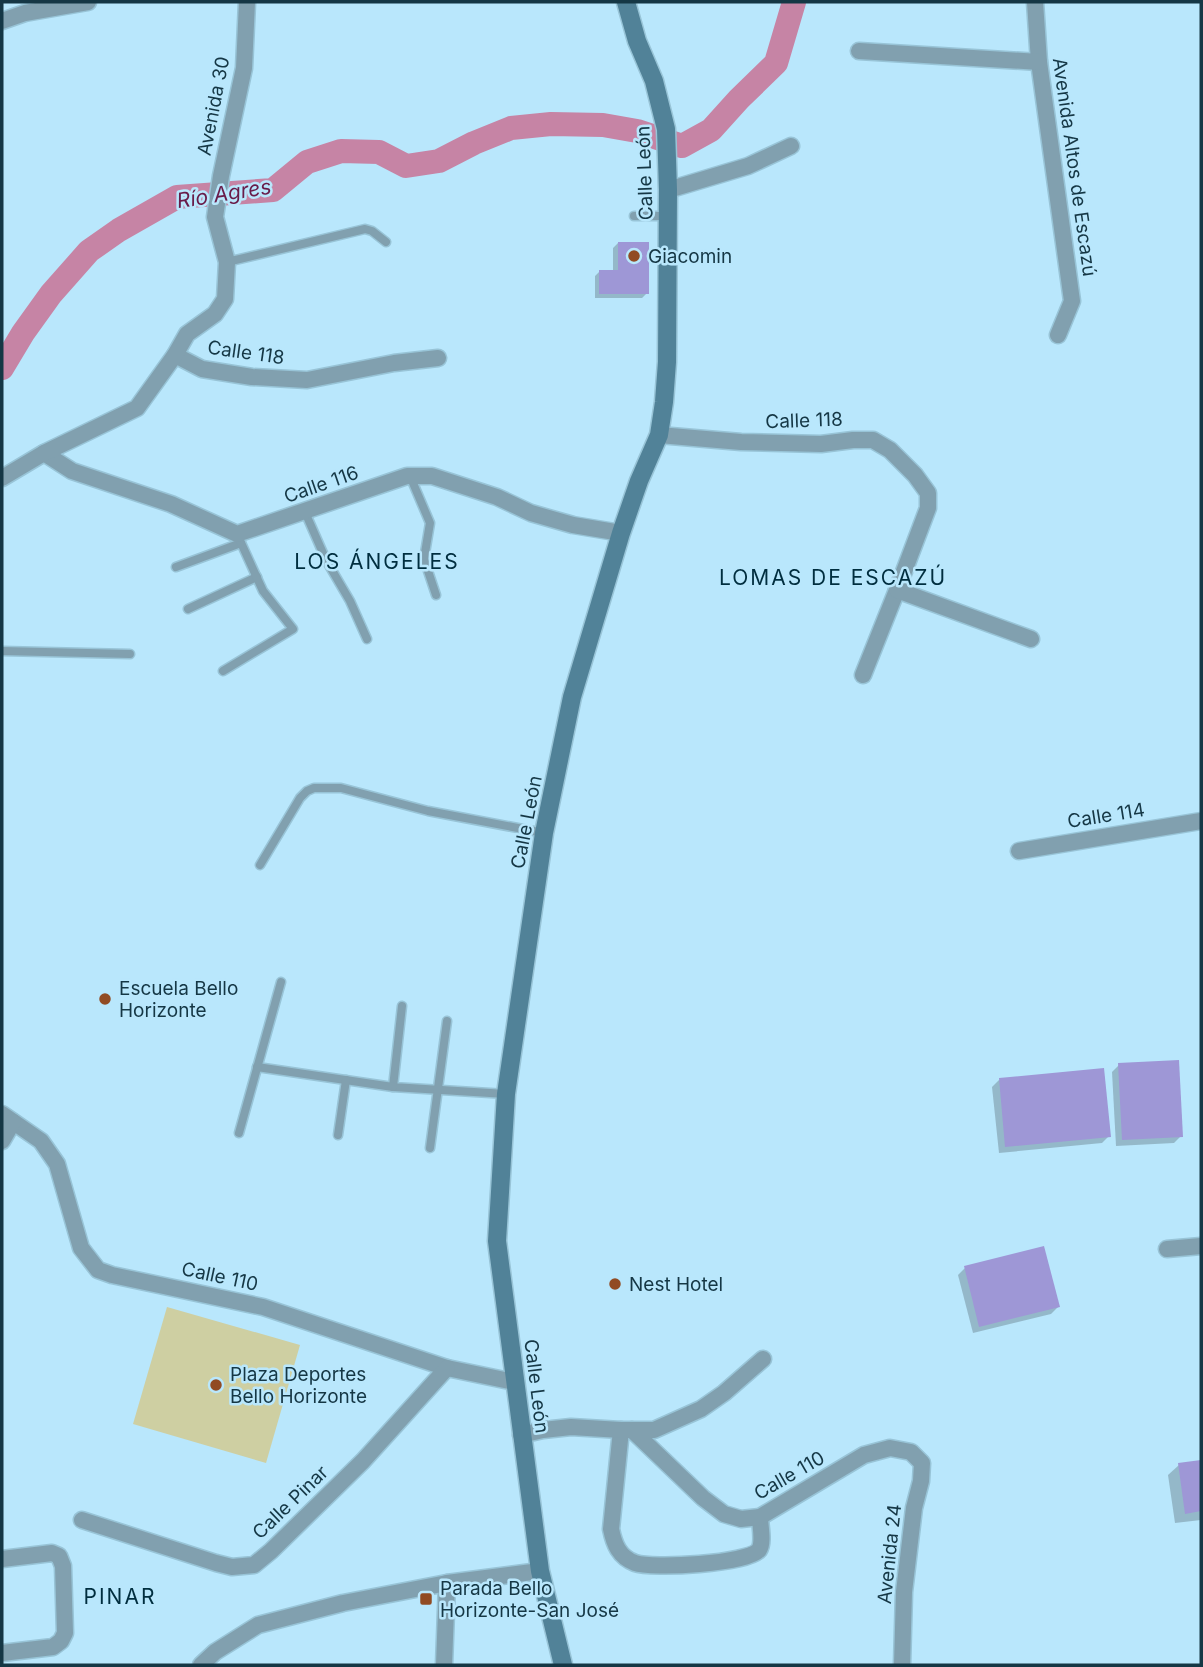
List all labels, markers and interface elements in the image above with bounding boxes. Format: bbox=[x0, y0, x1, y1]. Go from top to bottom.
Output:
street label: Avenida 30 bbox=[193, 55, 234, 158]
street label: Avenida Altos de Escazú bbox=[1048, 56, 1101, 278]
street label: Calle León bbox=[631, 125, 658, 221]
water label: Río Agres bbox=[175, 174, 273, 213]
place label: Giacomin bbox=[648, 245, 732, 268]
marker: Giacomin bbox=[626, 248, 642, 264]
street label: Calle 118 bbox=[206, 336, 286, 369]
street label: Calle 118 bbox=[765, 408, 843, 433]
street label: Calle 116 bbox=[281, 461, 362, 508]
district label: LOS ÁNGELES bbox=[294, 548, 460, 574]
district label: LOMAS DE ESCAZÚ bbox=[719, 564, 947, 590]
street label: Calle León bbox=[506, 773, 547, 871]
street label: Calle 114 bbox=[1066, 798, 1146, 833]
place label: Escuela Bello Horizonte bbox=[119, 977, 238, 1022]
marker: Escuela Bello Horizonte bbox=[97, 991, 113, 1007]
street label: Calle 110 bbox=[180, 1257, 260, 1296]
place label: Nest Hotel bbox=[629, 1273, 723, 1296]
marker: Nest Hotel bbox=[607, 1276, 623, 1292]
street label: Calle León bbox=[519, 1338, 554, 1434]
place label: Plaza Deportes Bello Horizonte bbox=[230, 1363, 367, 1408]
marker: Plaza Deportes Bello Horizonte bbox=[208, 1377, 224, 1393]
street label: Calle 110 bbox=[750, 1446, 829, 1505]
street label: Calle Pinar bbox=[248, 1461, 333, 1544]
street label: Avenida 24 bbox=[873, 1503, 906, 1605]
place label: Parada Bello Horizonte-San José bbox=[440, 1577, 619, 1622]
district label: PINAR bbox=[84, 1584, 156, 1609]
marker: Parada Bello Horizonte-San José bbox=[418, 1591, 434, 1607]

